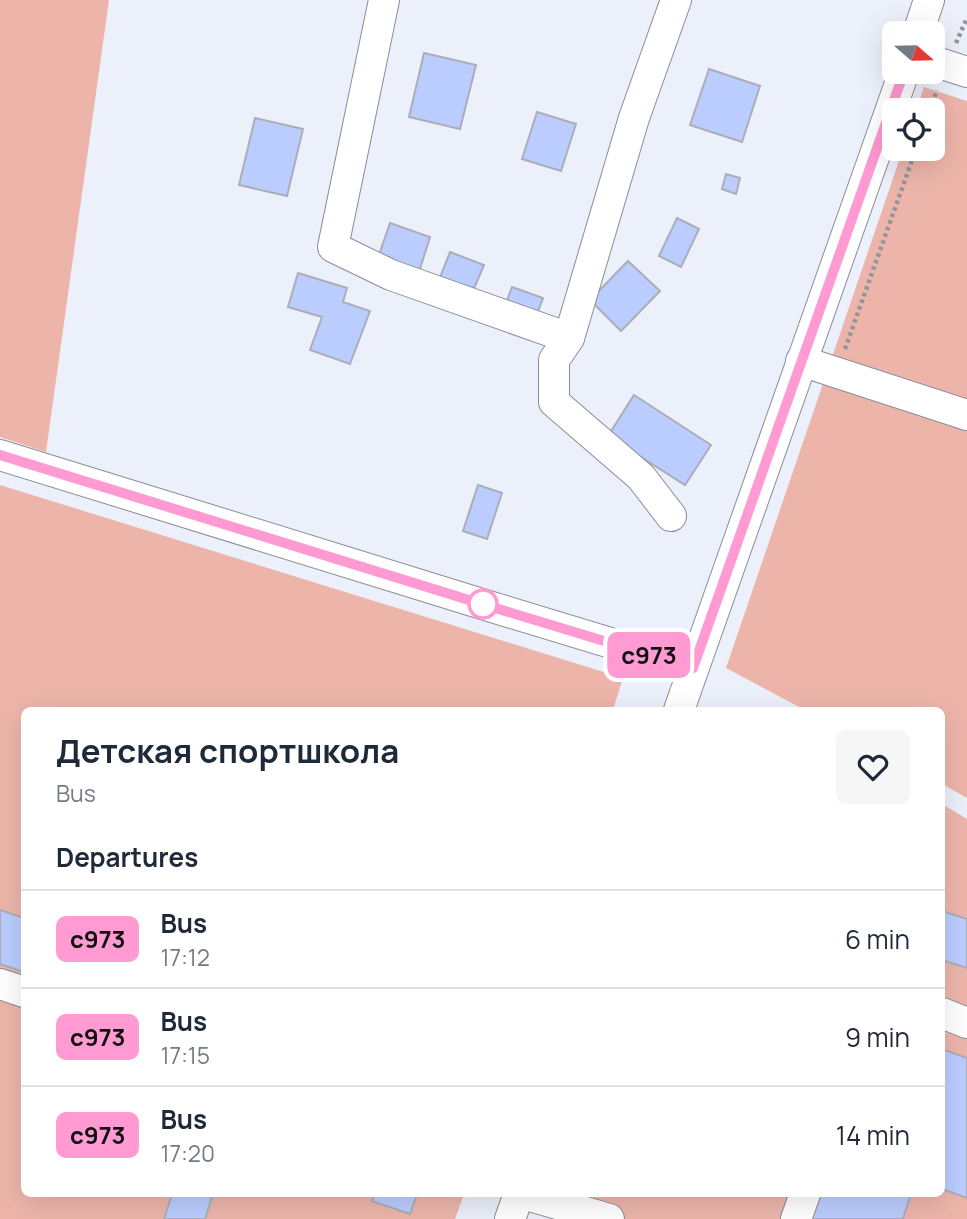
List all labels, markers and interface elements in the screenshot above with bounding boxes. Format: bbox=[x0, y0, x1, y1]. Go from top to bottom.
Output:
north arrow bbox=[882, 21, 945, 84]
map controls bbox=[882, 21, 945, 161]
button: locate bbox=[882, 98, 945, 161]
unlabelled marker bbox=[468, 589, 498, 619]
line badge: с973 bbox=[600, 632, 698, 678]
text: с973 bbox=[621, 638, 677, 671]
text: Детская спортшкола bbox=[56, 728, 399, 773]
button: heart bbox=[836, 730, 910, 804]
text: Bus bbox=[56, 777, 96, 809]
text: Departures bbox=[56, 839, 198, 875]
text: Bus bbox=[160, 905, 207, 941]
text: 6 min bbox=[845, 921, 910, 957]
text: с973 bbox=[70, 922, 125, 955]
text: 17:12 bbox=[160, 941, 210, 973]
text: Bus bbox=[160, 1003, 207, 1039]
text: 9 min bbox=[845, 1019, 910, 1055]
text: с973 bbox=[70, 1020, 125, 1053]
text: 17:15 bbox=[160, 1039, 210, 1071]
text: Bus bbox=[160, 1101, 207, 1137]
text: 14 min bbox=[836, 1117, 910, 1153]
text: с973 bbox=[70, 1118, 125, 1151]
text: 17:20 bbox=[160, 1137, 215, 1169]

